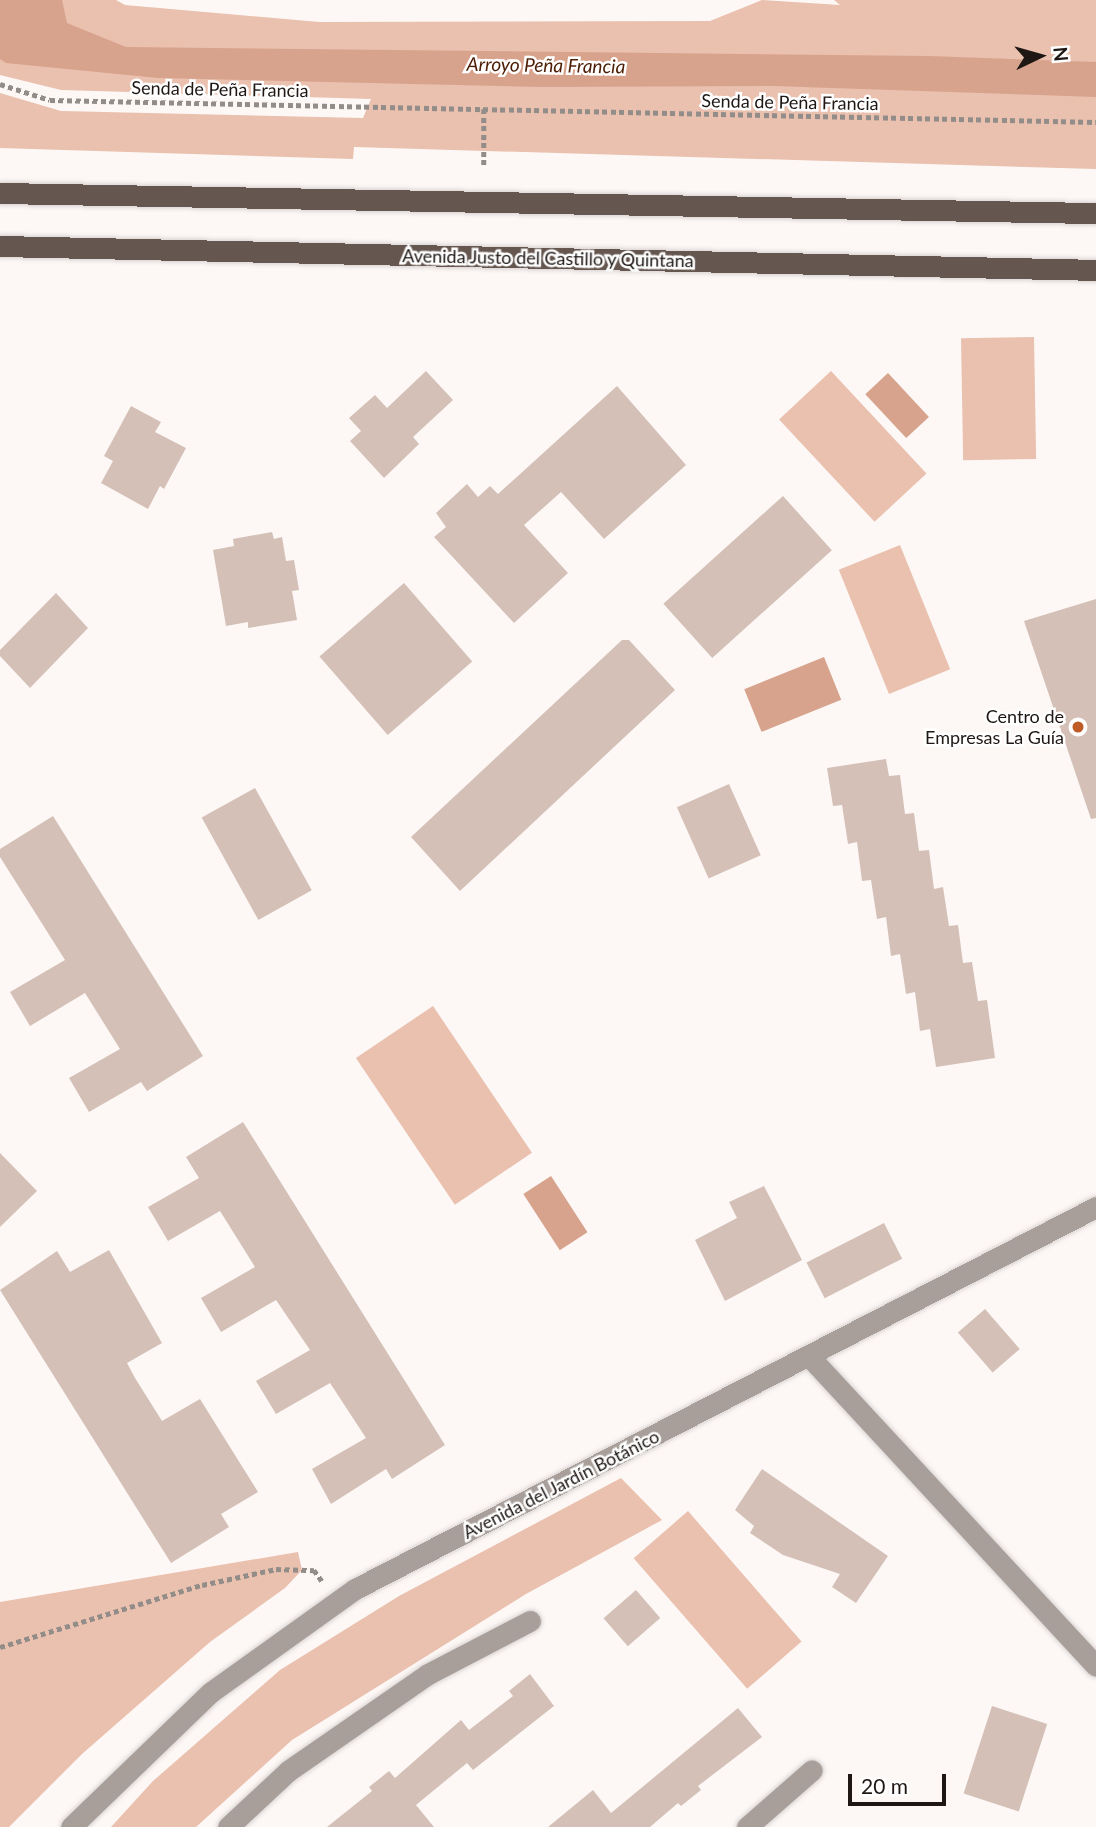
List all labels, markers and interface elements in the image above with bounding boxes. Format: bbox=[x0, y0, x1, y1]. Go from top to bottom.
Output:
north arrow bbox=[1005, 21, 1075, 91]
text: N bbox=[1049, 46, 1074, 62]
water label: Arroyo Peña Francia bbox=[467, 52, 625, 78]
street label: Senda de Peña Francia bbox=[131, 77, 309, 101]
street label: Senda de Peña Francia bbox=[701, 90, 879, 114]
street label: Avenida Justo del Castillo y Quintana bbox=[401, 245, 695, 271]
place label: Centro de Empresas La Guía bbox=[925, 706, 1064, 748]
marker: Centro de Empresas La Guía bbox=[1070, 719, 1086, 735]
street label: Avenida del Jardín Botánico bbox=[459, 1425, 663, 1543]
scale bar bbox=[851, 1760, 949, 1804]
text: 20 m bbox=[861, 1773, 908, 1798]

